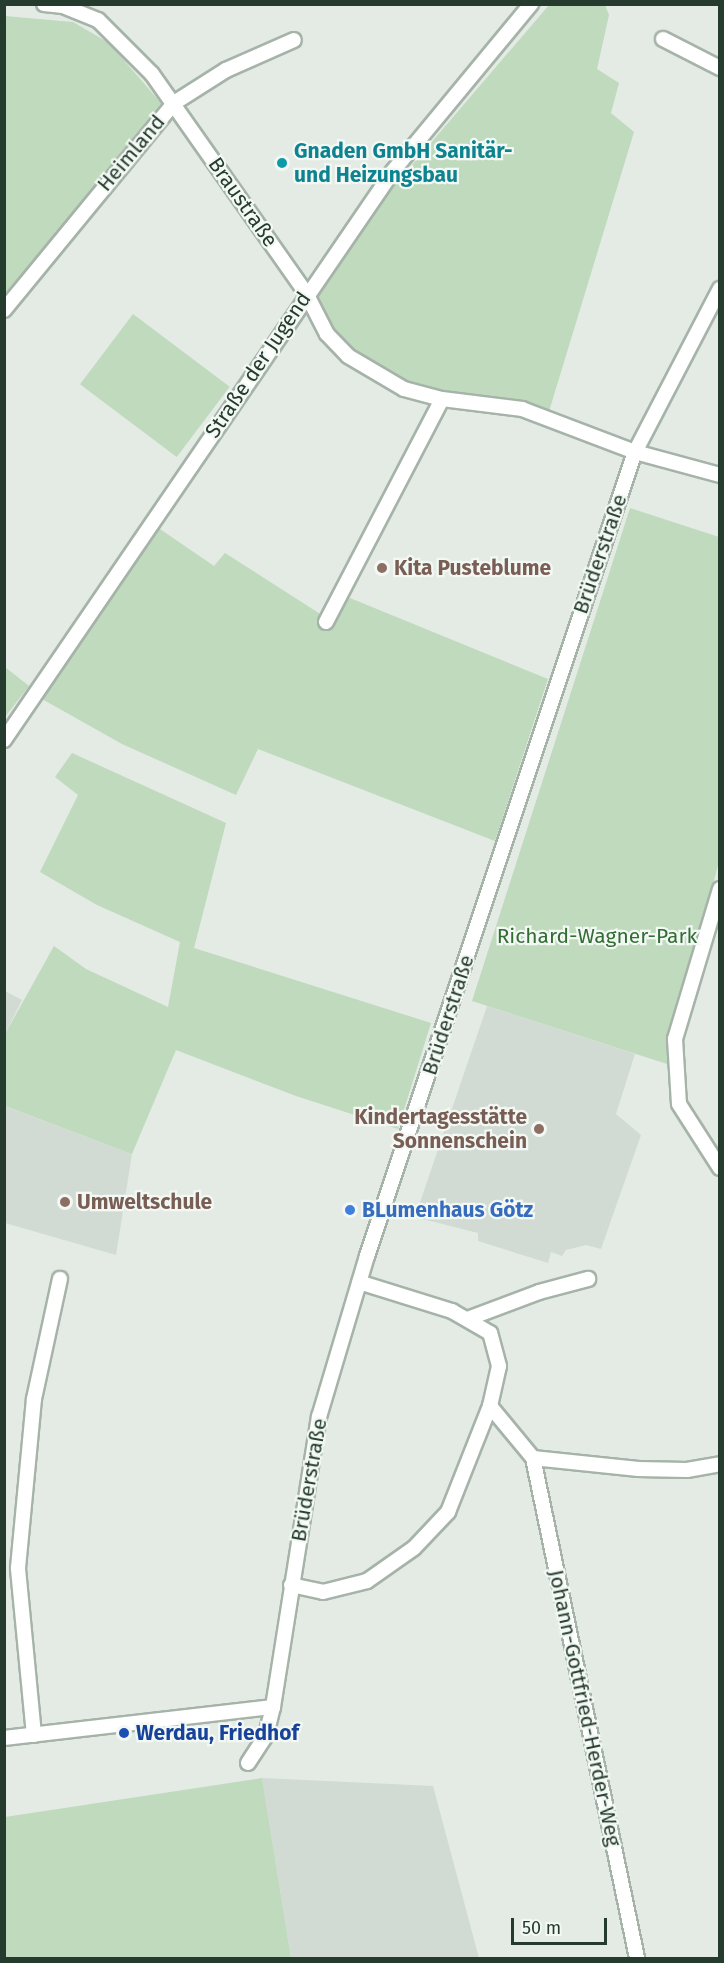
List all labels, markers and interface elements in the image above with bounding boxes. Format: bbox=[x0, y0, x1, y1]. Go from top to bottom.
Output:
street label: Heimland bbox=[92, 110, 170, 196]
place label: Gnaden GmbH Sanitär- und Heizungsbau bbox=[294, 138, 513, 188]
street label: Braustraße bbox=[203, 152, 283, 252]
marker: Gnaden GmbH Sanitär- und Heizungsbau bbox=[275, 156, 289, 170]
street label: Straße der Jugend bbox=[200, 287, 316, 443]
street label: Brüderstraße bbox=[568, 491, 632, 617]
place label: Kita Pusteblume bbox=[394, 555, 551, 581]
marker: Kita Pusteblume bbox=[375, 561, 389, 575]
park label: Richard-Wagner-Park bbox=[497, 923, 697, 949]
street label: Brüderstraße bbox=[417, 952, 479, 1078]
place label: Kindertagesstätte Sonnenschein bbox=[354, 1104, 527, 1154]
marker: Kindertagesstätte Sonnenschein bbox=[532, 1122, 546, 1136]
place label: Umweltschule bbox=[77, 1189, 212, 1215]
marker: Umweltschule bbox=[58, 1195, 72, 1209]
place label: BLumenhaus Götz bbox=[362, 1197, 533, 1223]
marker: BLumenhaus Götz bbox=[343, 1203, 357, 1217]
street label: Brüderstraße bbox=[286, 1416, 332, 1544]
street label: Johann-Gottfried-Herder-Weg bbox=[543, 1567, 627, 1849]
place label: Werdau, Friedhof bbox=[136, 1720, 299, 1746]
marker: Werdau, Friedhof bbox=[117, 1726, 131, 1740]
scale bar bbox=[514, 1906, 610, 1944]
text: 50 m bbox=[522, 1917, 561, 1939]

